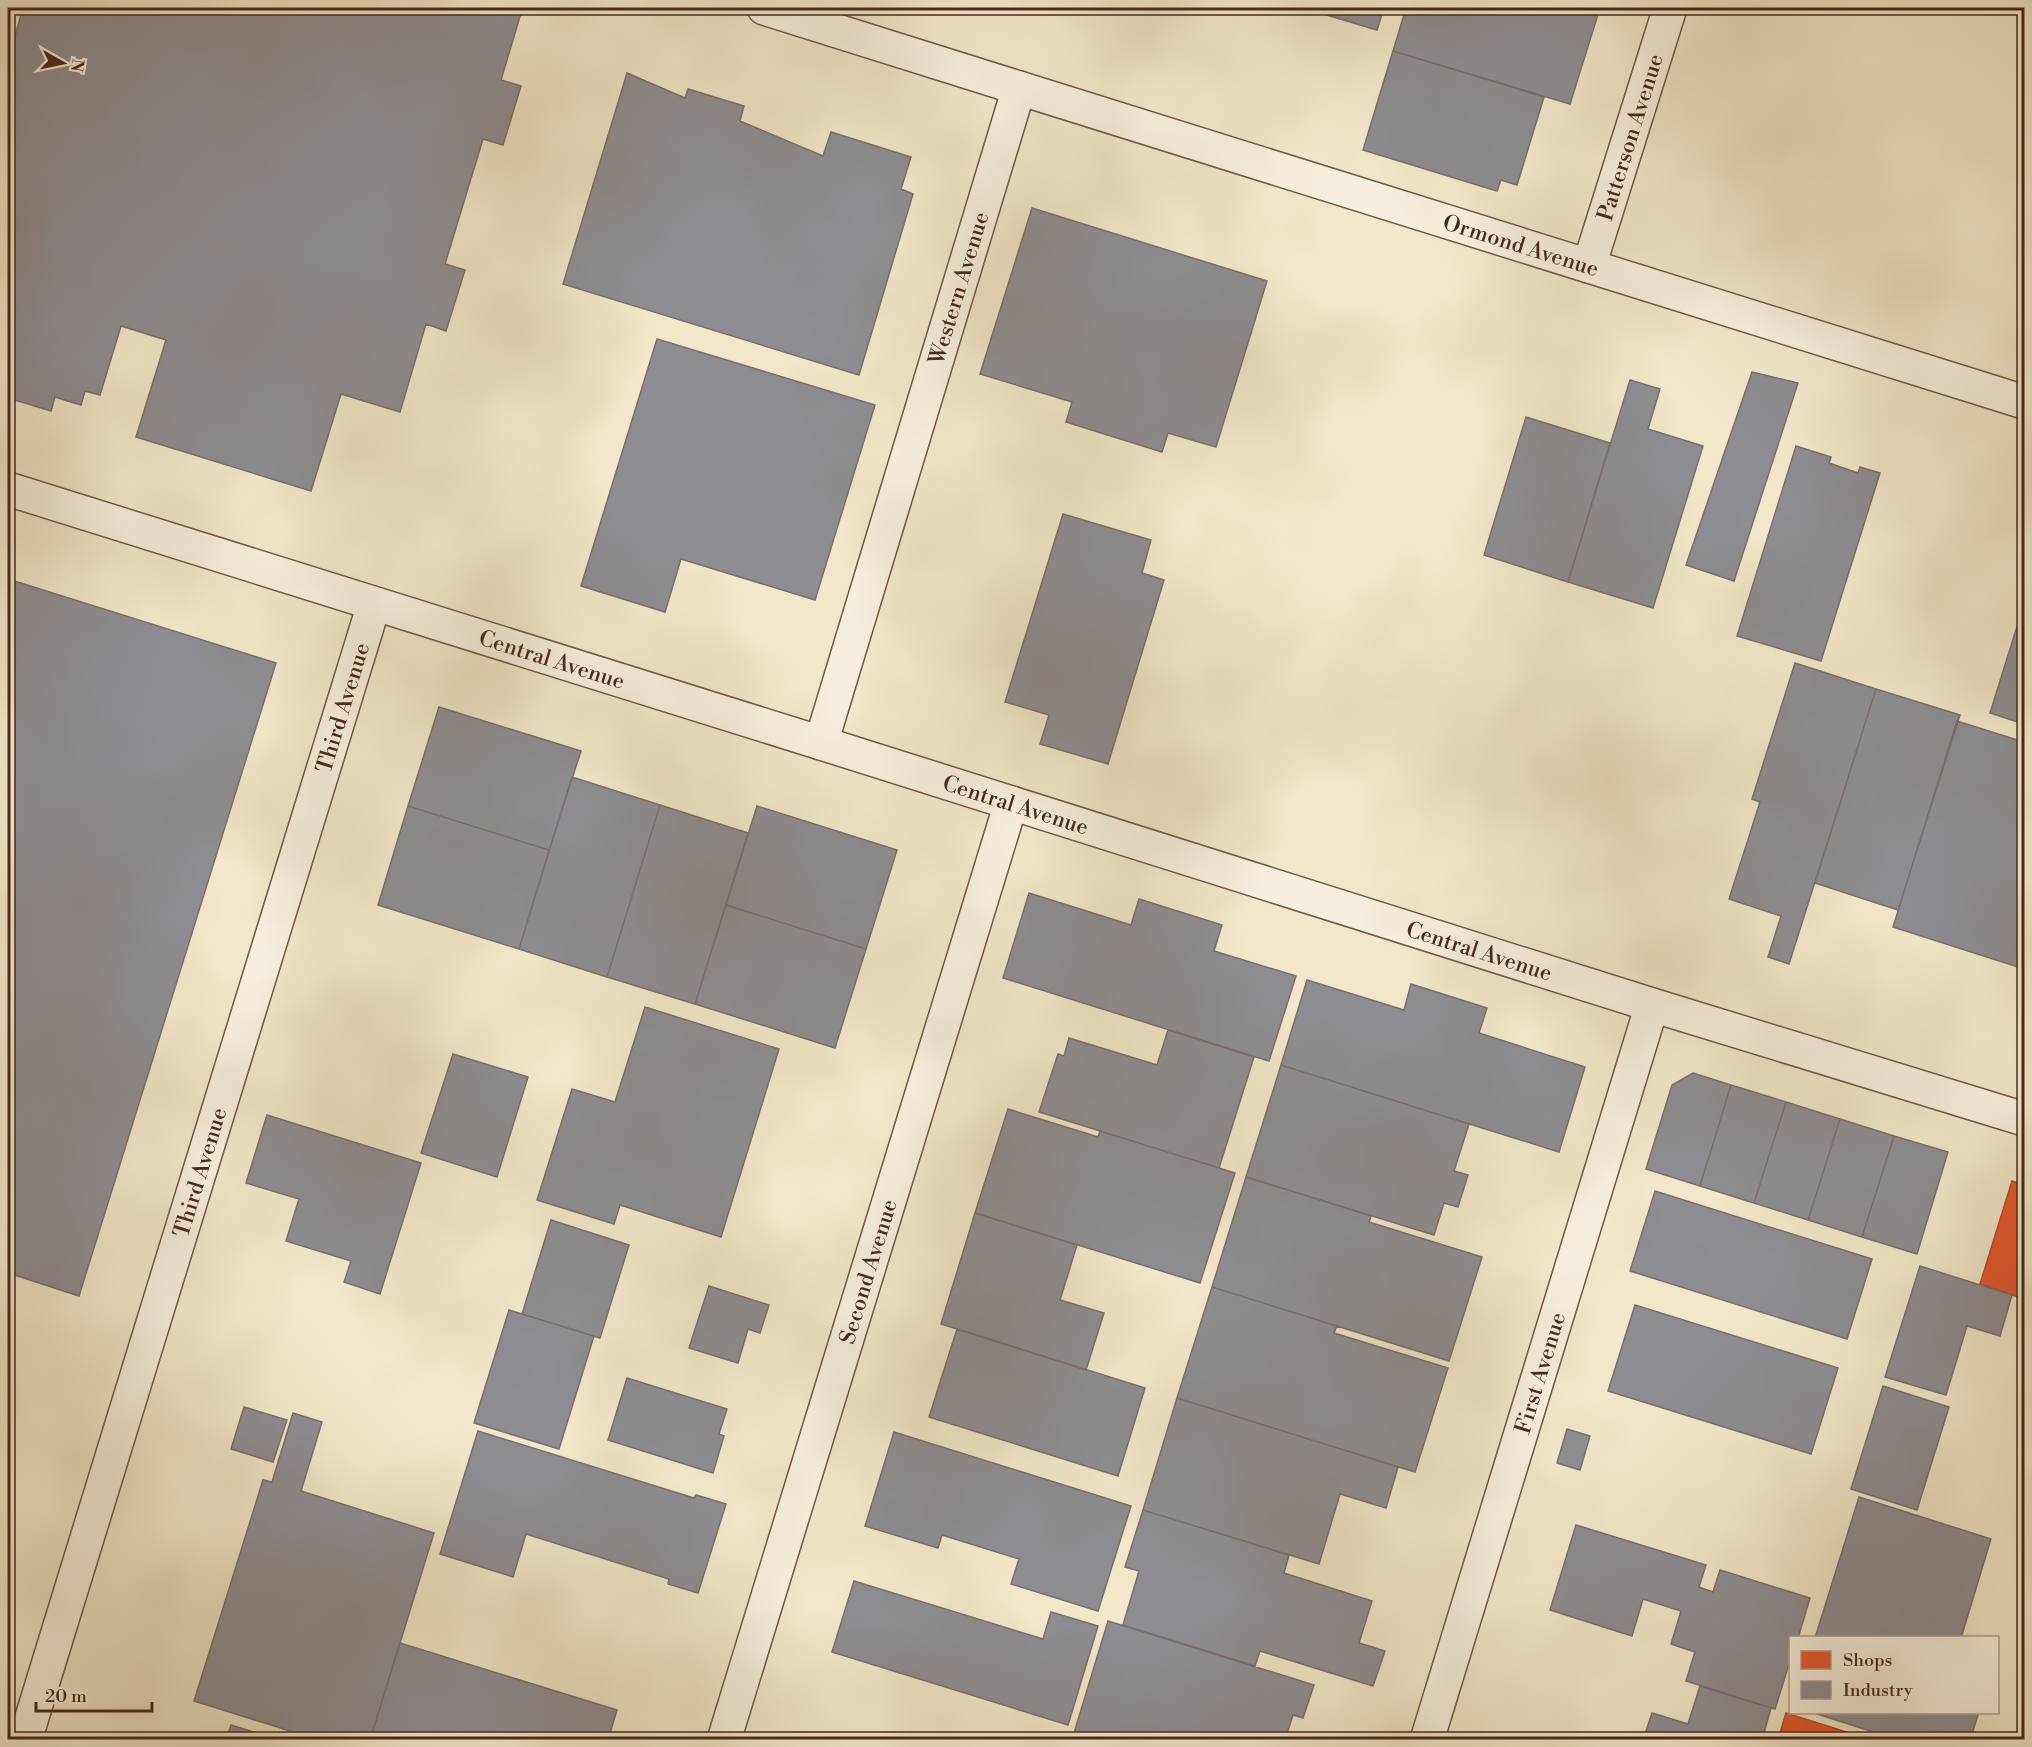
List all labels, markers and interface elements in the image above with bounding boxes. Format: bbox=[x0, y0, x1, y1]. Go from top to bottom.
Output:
north arrow bbox=[33, 33, 93, 93]
street label: Patterson Avenue bbox=[1592, 51, 1670, 224]
text: N bbox=[66, 57, 88, 73]
street label: Western Avenue bbox=[923, 209, 995, 369]
street label: Ormond Avenue bbox=[1439, 209, 1602, 283]
street label: Central Avenue bbox=[475, 625, 628, 696]
street label: Third Avenue bbox=[311, 640, 376, 776]
street label: Central Avenue bbox=[939, 770, 1092, 841]
street label: Central Avenue bbox=[1403, 916, 1555, 988]
street label: Third Avenue bbox=[168, 1104, 234, 1241]
street label: Second Avenue bbox=[834, 1196, 904, 1348]
street label: First Avenue bbox=[1510, 1309, 1572, 1437]
legend bbox=[1789, 1636, 1999, 1714]
text: Shops bbox=[1843, 1649, 1893, 1672]
scale bar bbox=[36, 1675, 152, 1713]
text: Industry bbox=[1843, 1679, 1913, 1702]
text: 20 m bbox=[45, 1685, 87, 1708]

